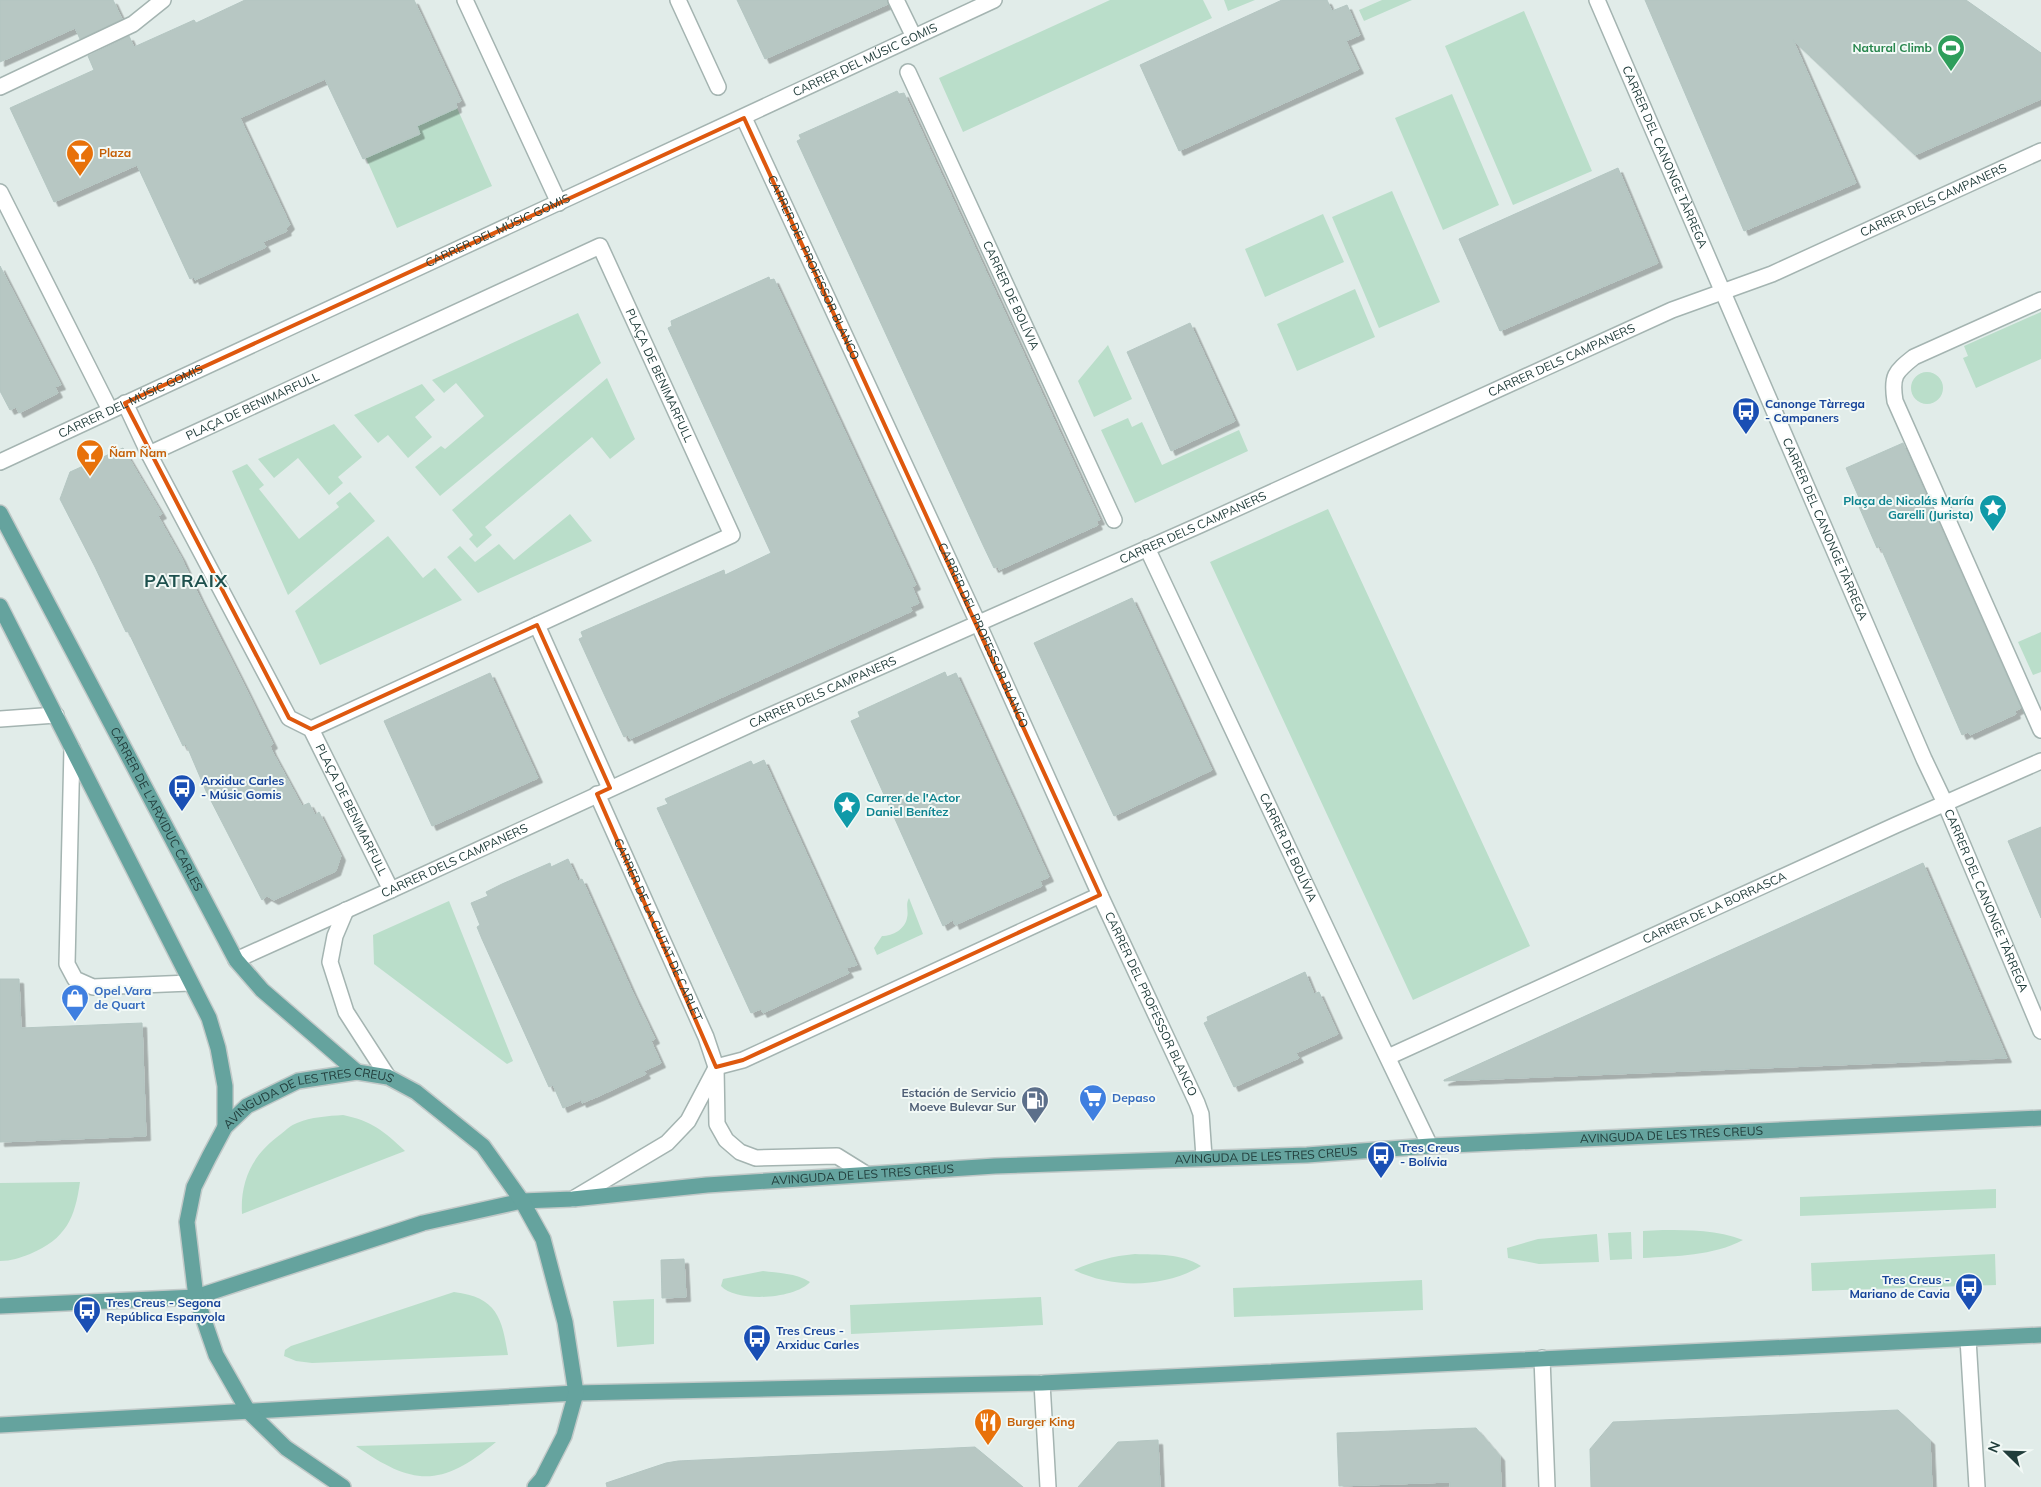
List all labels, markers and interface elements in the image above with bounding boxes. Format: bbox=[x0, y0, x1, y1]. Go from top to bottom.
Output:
street label: CARRER DEL MÚSIC GOMIS bbox=[790, 19, 940, 99]
sports icon: Natural Climb bbox=[1936, 33, 1966, 72]
place label: Natural Climb bbox=[1853, 40, 1932, 55]
street label: CARRER DEL CANONGE TÀRREGA bbox=[1619, 63, 1711, 250]
bar icon: Plaza bbox=[65, 138, 95, 177]
place label: Plaza bbox=[99, 145, 131, 160]
street label: CARRER DELS CAMPANERS bbox=[1857, 160, 2009, 240]
street label: CARRER DEL PROFESSOR BLANCO bbox=[765, 173, 863, 362]
street label: CARRER DEL MÚSIC GOMIS bbox=[423, 190, 572, 270]
street label: CARRER DE BOLÍVIA bbox=[980, 238, 1043, 352]
street label: PLAÇA DE BENIMARFULL bbox=[623, 306, 697, 445]
street label: CARRER DELS CAMPANERS bbox=[1486, 320, 1637, 400]
street label: CARRER DEL MÚSIC GOMIS bbox=[56, 361, 205, 441]
street label: PLAÇA DE BENIMARFULL bbox=[183, 368, 322, 443]
bus stop icon: Canonge Tàrrega - Campaners bbox=[1731, 396, 1761, 435]
place label: Canonge Tàrrega - Campaners bbox=[1765, 396, 1865, 425]
street label: CARRER DEL CANONGE TÀRREGA bbox=[1779, 435, 1871, 622]
bar icon: Ñam Ñam bbox=[75, 438, 105, 477]
place label: Ñam Ñam bbox=[109, 445, 167, 460]
street label: CARRER DELS CAMPANERS bbox=[1117, 488, 1269, 567]
place label: Plaça de Nicolás María Garelli (Jurista) bbox=[1843, 493, 1974, 522]
place icon: Plaça de Nicolás María Garelli (Jurista) bbox=[1978, 493, 2008, 532]
street label: CARRER DEL PROFESSOR BLANCO bbox=[935, 540, 1032, 730]
district label: PATRAIX bbox=[144, 569, 228, 592]
street label: CARRER DELS CAMPANERS bbox=[746, 653, 899, 731]
street label: CARRER DE L'ARXIDUC CARLES bbox=[107, 724, 206, 894]
street label: PLAÇA DE BENIMARFULL bbox=[313, 741, 391, 878]
bus stop icon: Arxiduc Carles - Músic Gomis bbox=[167, 773, 197, 812]
place label: Arxiduc Carles - Músic Gomis bbox=[201, 773, 284, 802]
place icon: Carrer de l'Actor Daniel Benítez bbox=[832, 790, 862, 829]
place label: Carrer de l'Actor Daniel Benítez bbox=[866, 790, 960, 819]
street label: CARRER DE BOLÍVIA bbox=[1256, 790, 1321, 904]
street label: CARRER DEL CANONGE TÀRREGA bbox=[1941, 807, 2032, 994]
street label: CARRER DELS CAMPANERS bbox=[379, 820, 530, 900]
street label: CARRER DE LA CIUTAT DE CARLET bbox=[611, 836, 706, 1024]
street label: CARRER DE LA BORRASCA bbox=[1640, 868, 1789, 947]
street label: CARRER DEL PROFESSOR BLANCO bbox=[1102, 909, 1201, 1098]
shop icon: Opel Vara de Quart bbox=[60, 983, 90, 1022]
place label: Opel Vara de Quart bbox=[94, 983, 151, 1012]
street label: AVINGUDA DE LES TRES CREUS bbox=[220, 1064, 397, 1132]
supermarket icon: Depaso bbox=[1078, 1083, 1108, 1122]
place label: Estación de Servicio Moeve Bulevar Sur bbox=[902, 1085, 1016, 1114]
fuel station icon: Estación de Servicio Moeve Bulevar Sur bbox=[1020, 1085, 1050, 1124]
place label: Depaso bbox=[1112, 1090, 1156, 1105]
street label: AVINGUDA DE LES TRES CREUS bbox=[1580, 1123, 1763, 1146]
bus stop icon: Tres Creus - Bolívia bbox=[1366, 1140, 1396, 1179]
place label: Tres Creus - Bolívia bbox=[1400, 1140, 1460, 1169]
street label: AVINGUDA DE LES TRES CREUS bbox=[1174, 1143, 1358, 1167]
street label: AVINGUDA DE LES TRES CREUS bbox=[771, 1161, 954, 1188]
place label: Tres Creus - Mariano de Cavia bbox=[1849, 1272, 1950, 1301]
bus stop icon: Tres Creus - Mariano de Cavia bbox=[1954, 1272, 1984, 1311]
bus stop icon: Tres Creus - Segona República Espanyola bbox=[72, 1295, 102, 1334]
place label: Tres Creus - Segona República Espanyola bbox=[106, 1295, 225, 1324]
bus stop icon: Tres Creus - Arxiduc Carles bbox=[742, 1323, 772, 1362]
place label: Tres Creus - Arxiduc Carles bbox=[776, 1323, 859, 1352]
restaurant icon: Burger King bbox=[973, 1407, 1003, 1446]
place label: Burger King bbox=[1007, 1414, 1075, 1429]
north arrow bbox=[1981, 1427, 2031, 1477]
text: N bbox=[1984, 1439, 2004, 1455]

